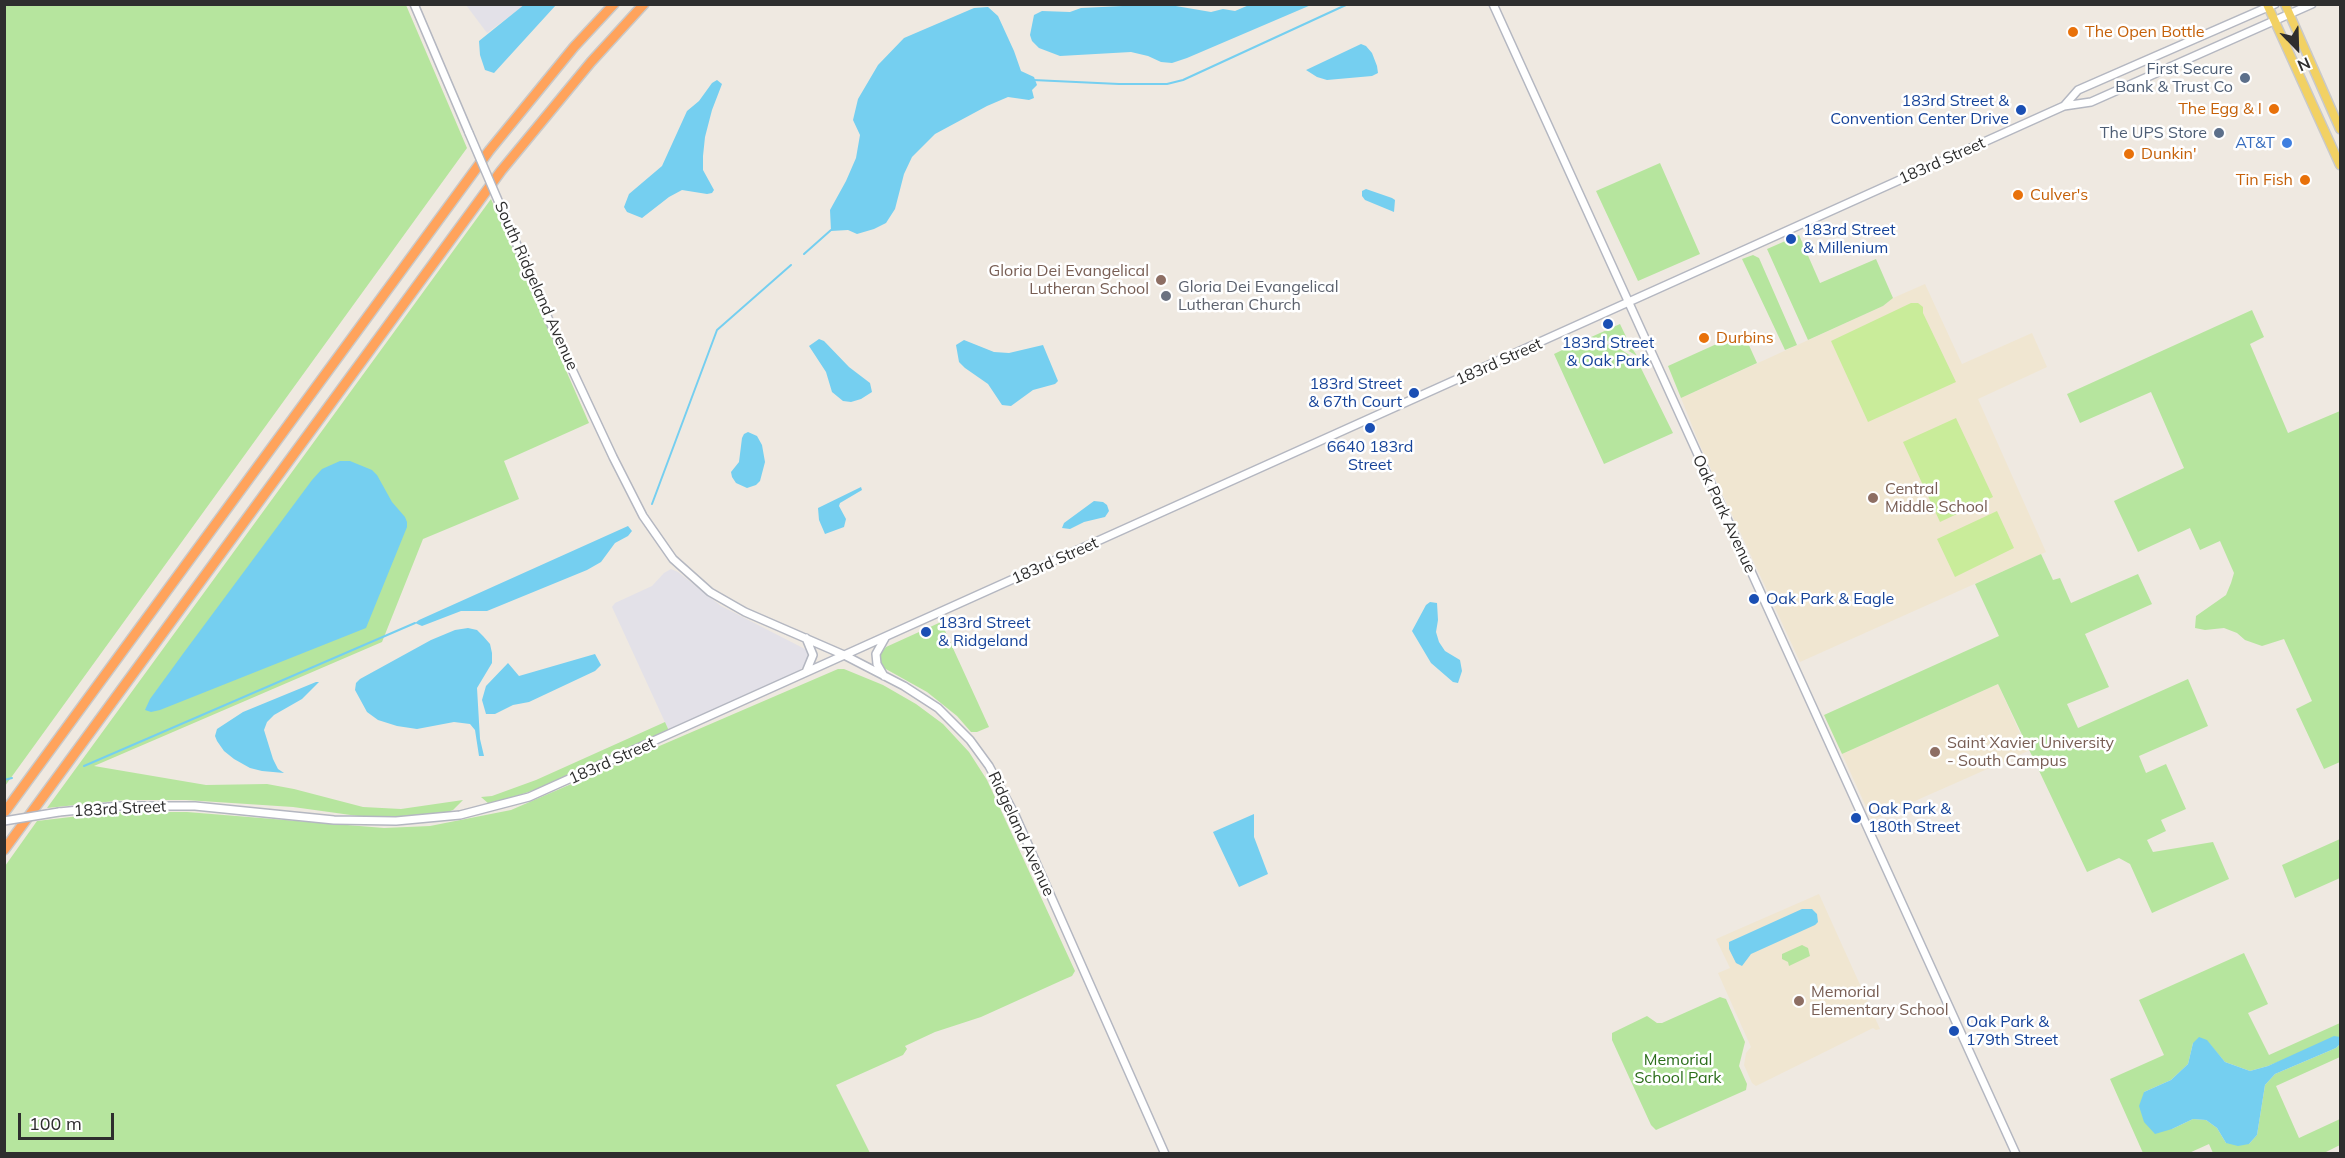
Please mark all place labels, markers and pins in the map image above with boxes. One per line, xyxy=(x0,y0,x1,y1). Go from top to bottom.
place label: The Open Bottle xyxy=(2085,22,2205,42)
marker: The Open Bottle xyxy=(2066,25,2080,39)
place label: First Secure Bank & Trust Co xyxy=(2115,59,2233,97)
marker: First Secure Bank & Trust Co xyxy=(2238,71,2252,85)
place label: 183rd Street & Convention Center Drive xyxy=(1830,91,2009,129)
place label: The Egg & I xyxy=(2178,99,2262,119)
marker: The Egg & I xyxy=(2267,102,2281,116)
marker: 183rd Street & Convention Center Drive xyxy=(2014,103,2028,117)
place label: The UPS Store xyxy=(2100,123,2207,143)
marker: The UPS Store xyxy=(2212,126,2226,140)
place label: AT&T xyxy=(2235,133,2275,153)
marker: AT&T xyxy=(2280,136,2294,150)
place label: Dunkin' xyxy=(2141,144,2197,164)
marker: Dunkin' xyxy=(2122,147,2136,161)
place label: Tin Fish xyxy=(2236,170,2293,190)
marker: Tin Fish xyxy=(2298,173,2312,187)
place label: Culver's xyxy=(2030,185,2088,205)
marker: Culver's xyxy=(2011,188,2025,202)
place label: 183rd Street & Millenium xyxy=(1803,220,1896,258)
marker: 183rd Street & Millenium xyxy=(1784,232,1798,246)
place label: Gloria Dei Evangelical Lutheran School xyxy=(989,261,1149,299)
marker: Gloria Dei Evangelical Lutheran School xyxy=(1154,273,1168,287)
place label: Gloria Dei Evangelical Lutheran Church xyxy=(1178,277,1338,315)
marker: Gloria Dei Evangelical Lutheran Church xyxy=(1159,289,1173,303)
marker: 183rd Street & Oak Park xyxy=(1601,317,1615,331)
place label: Durbins xyxy=(1716,328,1774,348)
marker: Durbins xyxy=(1697,331,1711,345)
place label: 183rd Street & Oak Park xyxy=(1562,333,1654,371)
place label: 183rd Street & 67th Court xyxy=(1308,374,1402,412)
marker: 183rd Street & 67th Court xyxy=(1407,386,1421,400)
marker: 6640 183rd Street xyxy=(1363,421,1377,435)
place label: 6640 183rd Street xyxy=(1327,437,1413,475)
place label: Central Middle School xyxy=(1885,479,1988,517)
marker: Central Middle School xyxy=(1866,491,1880,505)
place label: Oak Park & Eagle xyxy=(1766,589,1894,609)
marker: Oak Park & Eagle xyxy=(1747,592,1761,606)
place label: 183rd Street & Ridgeland xyxy=(938,613,1031,651)
marker: 183rd Street & Ridgeland xyxy=(919,625,933,639)
place label: Saint Xavier University - South Campus xyxy=(1947,733,2114,771)
marker: Saint Xavier University - South Campus xyxy=(1928,745,1942,759)
place label: Oak Park & 180th Street xyxy=(1868,799,1960,837)
marker: Oak Park & 180th Street xyxy=(1849,811,1863,825)
place label: Memorial Elementary School xyxy=(1811,982,1949,1020)
marker: Memorial Elementary School xyxy=(1792,994,1806,1008)
place label: Oak Park & 179th Street xyxy=(1966,1012,2058,1050)
marker: Oak Park & 179th Street xyxy=(1947,1024,1961,1038)

